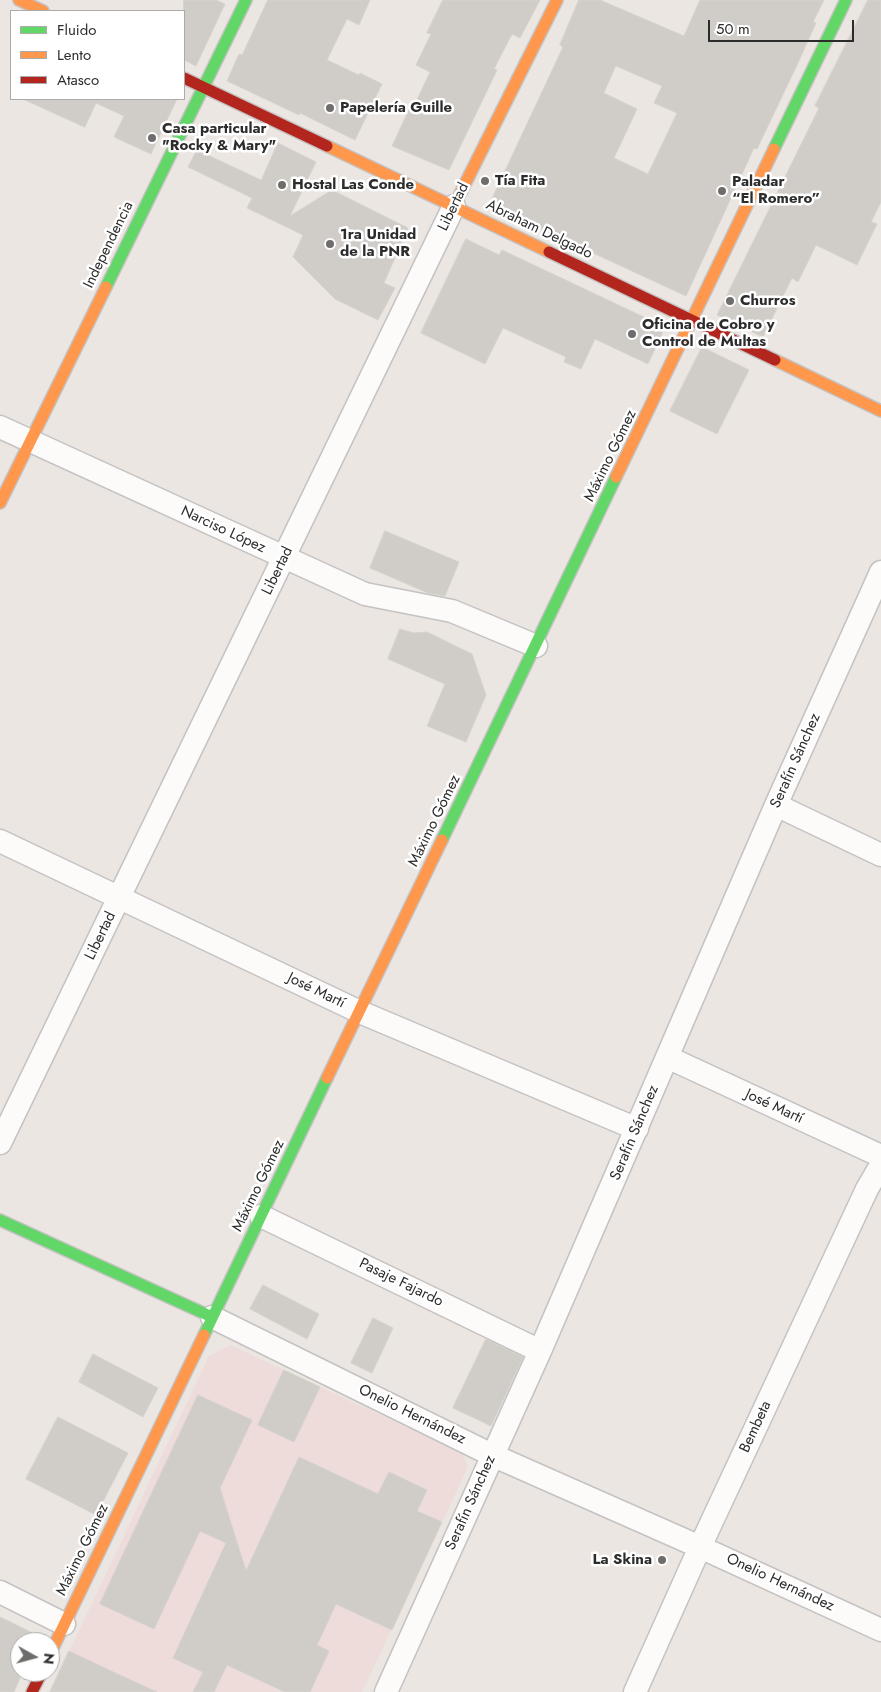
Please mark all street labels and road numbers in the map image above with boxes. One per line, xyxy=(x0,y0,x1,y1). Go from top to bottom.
street label: Libertad xyxy=(435,180,473,234)
street label: Abraham Delgado xyxy=(483,196,595,264)
street label: Independencia xyxy=(80,199,138,291)
street label: Máximo Gómez xyxy=(581,407,641,505)
street label: Narciso López xyxy=(178,503,268,557)
street label: Libertad xyxy=(259,544,297,598)
street label: Serafín Sánchez xyxy=(767,711,825,811)
street label: Máximo Gómez xyxy=(405,772,465,870)
street label: Libertad xyxy=(82,909,120,963)
street label: José Martí xyxy=(284,969,348,1013)
street label: Serafín Sánchez xyxy=(607,1083,663,1183)
street label: José Martí xyxy=(742,1086,806,1128)
street label: Máximo Gómez xyxy=(229,1137,289,1235)
street label: Pasaje Fajardo xyxy=(356,1255,446,1311)
street label: Onelio Hernández xyxy=(355,1381,469,1449)
street label: Bembeta xyxy=(736,1398,776,1456)
street label: Serafín Sánchez xyxy=(442,1453,500,1553)
street label: Máximo Gómez xyxy=(53,1501,113,1599)
street label: Onelio Hernández xyxy=(723,1550,837,1616)

